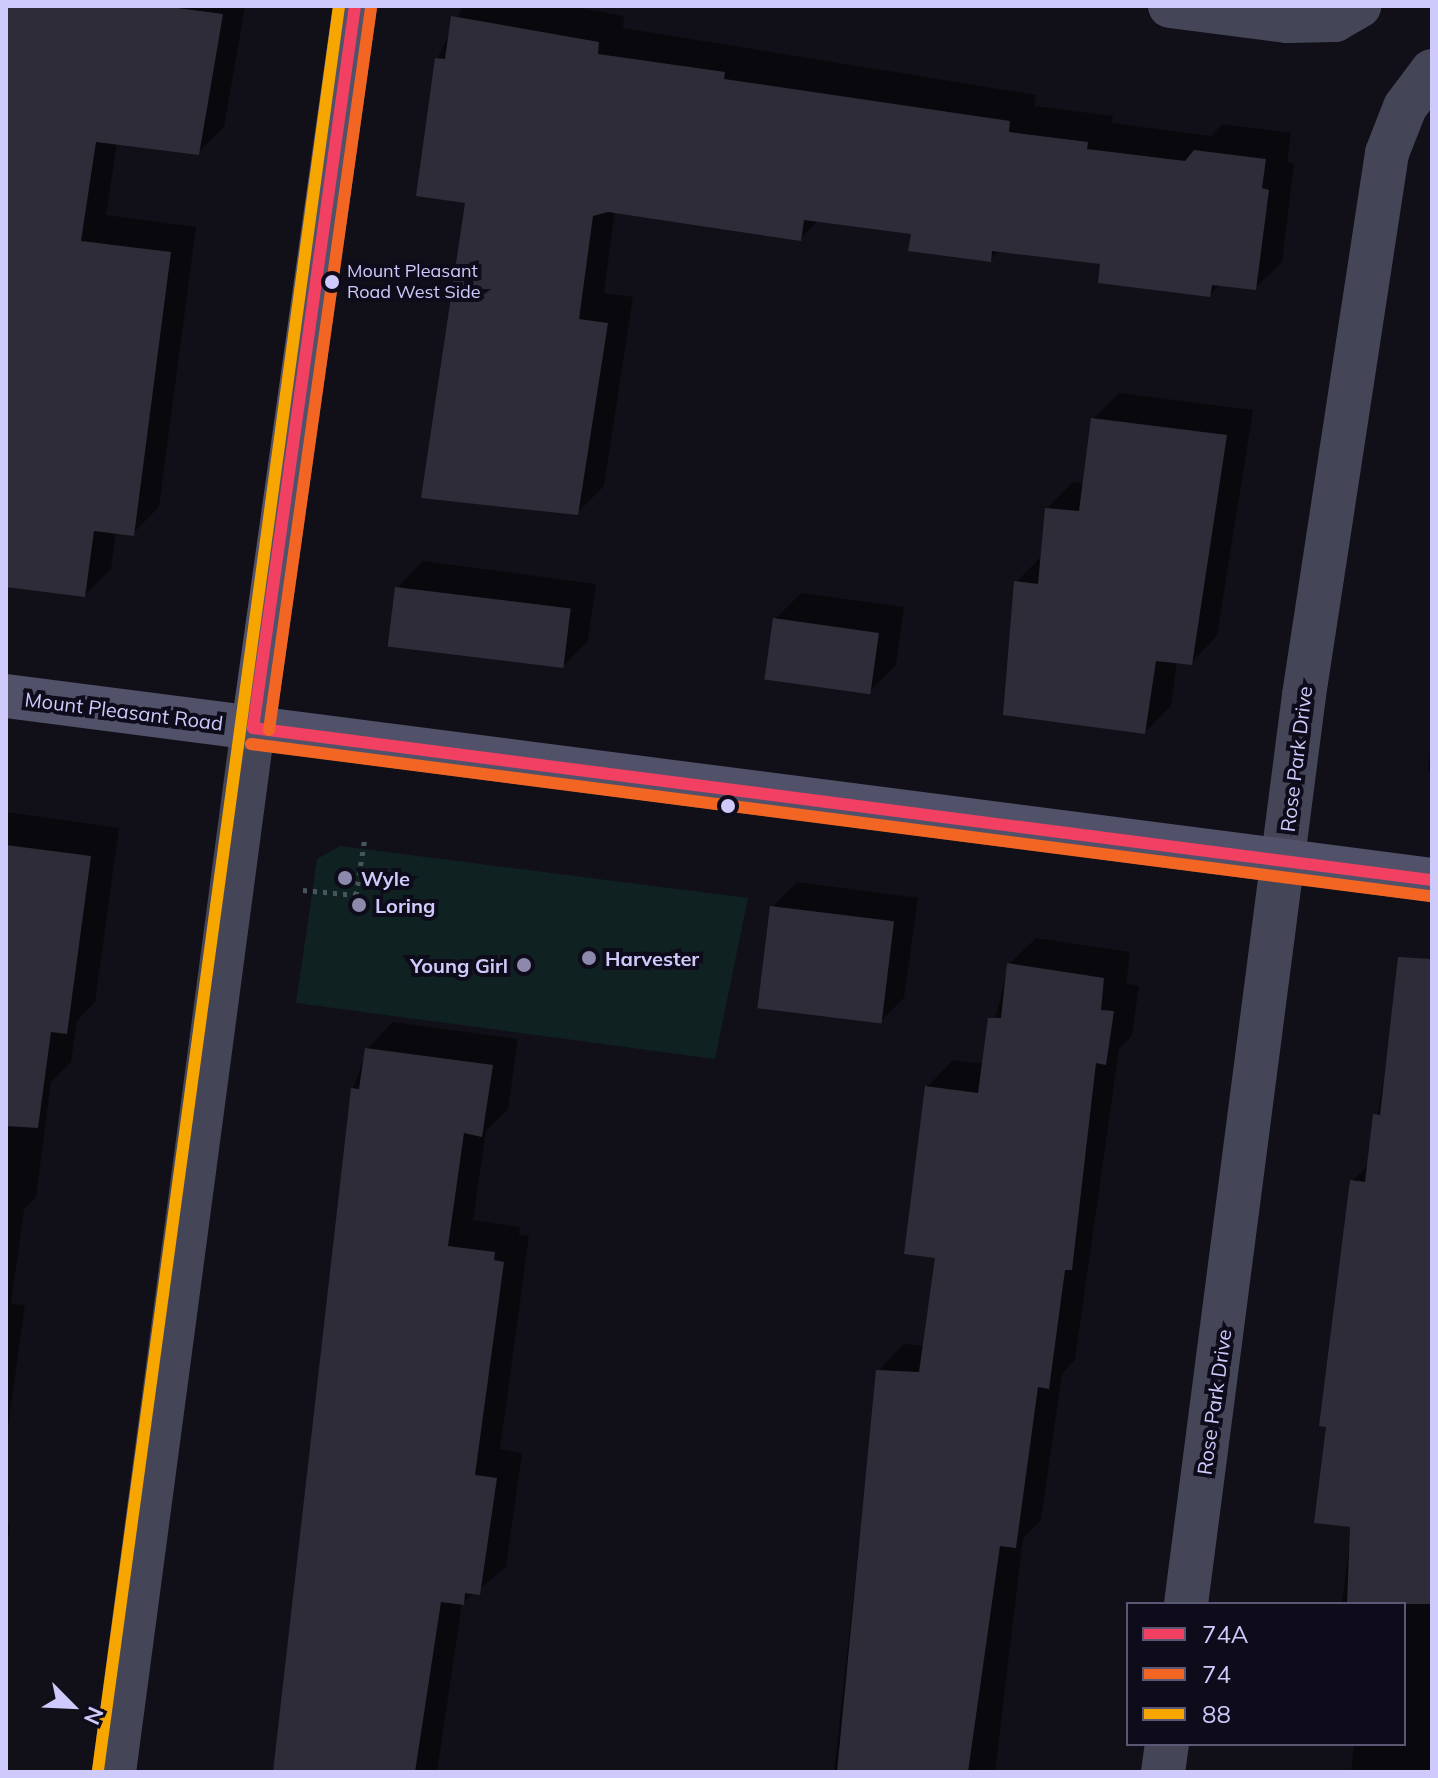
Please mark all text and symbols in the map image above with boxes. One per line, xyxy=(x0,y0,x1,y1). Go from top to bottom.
place label: Mount Pleasant Road West Side xyxy=(347,261,481,304)
marker: Mount Pleasant Road West Side xyxy=(324,274,340,290)
street label: Rose Park Drive xyxy=(1275,685,1317,833)
street label: Mount Pleasant Road xyxy=(23,687,225,735)
unlabelled marker xyxy=(720,798,736,814)
place label: Wyle xyxy=(361,866,410,890)
marker: Wyle xyxy=(336,869,354,887)
place label: Loring xyxy=(375,893,436,917)
marker: Loring xyxy=(350,896,368,914)
place label: Harvester xyxy=(605,946,699,970)
marker: Harvester xyxy=(580,949,598,967)
place label: Young Girl xyxy=(410,953,508,977)
marker: Young Girl xyxy=(515,956,533,974)
street label: Rose Park Drive xyxy=(1192,1328,1236,1476)
legend xyxy=(1126,1602,1406,1746)
text: 74A xyxy=(1202,1619,1248,1649)
text: 74 xyxy=(1202,1659,1231,1689)
north arrow xyxy=(32,1666,112,1746)
text: 88 xyxy=(1202,1699,1231,1729)
text: N xyxy=(78,1702,110,1729)

